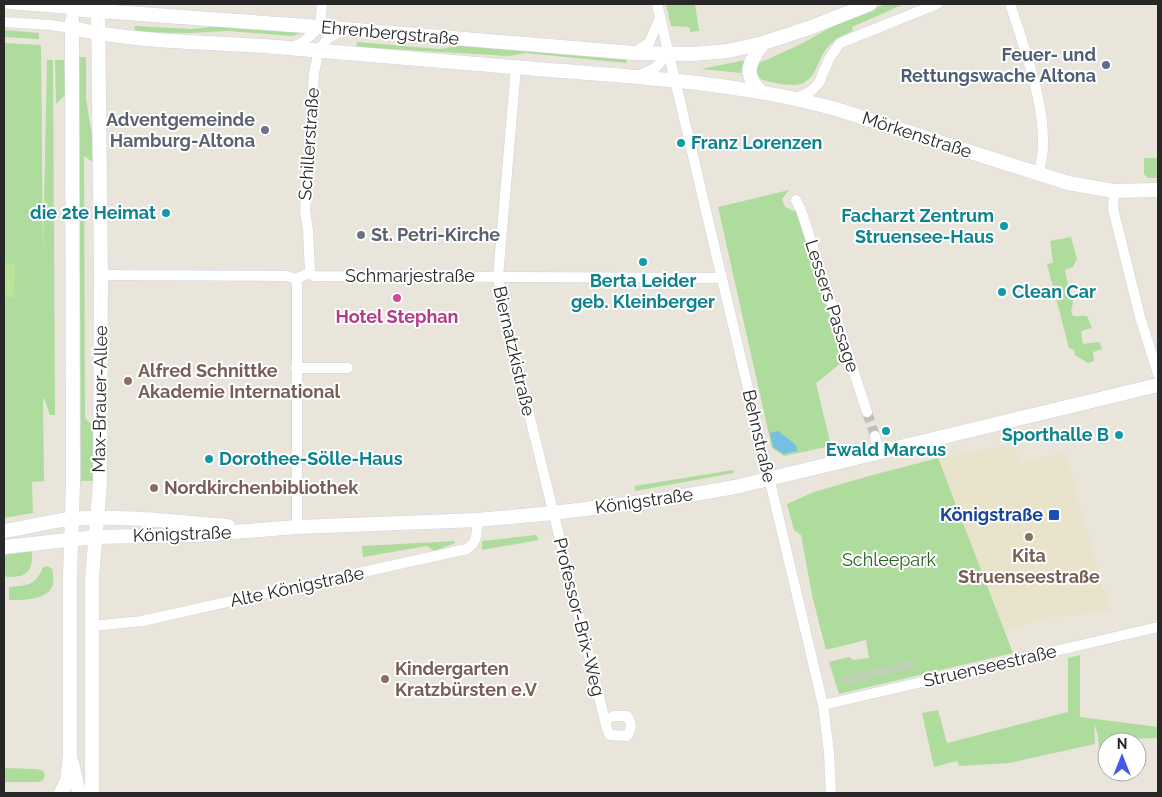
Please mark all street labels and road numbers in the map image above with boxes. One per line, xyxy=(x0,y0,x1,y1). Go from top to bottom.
street label: Ehrenbergstraße xyxy=(320,16,460,49)
street label: Schillerstraße xyxy=(294,86,323,201)
street label: Mörkenstraße xyxy=(860,107,975,162)
street label: Lessers Passage xyxy=(801,237,864,375)
street label: Schmarjestraße xyxy=(345,265,475,286)
street label: Biernatzkistraße xyxy=(489,284,540,418)
street label: Max-Brauer-Allee xyxy=(88,325,111,473)
street label: Behnstraße xyxy=(739,387,780,485)
street label: Königstraße xyxy=(594,483,695,518)
street label: Königstraße xyxy=(132,521,232,546)
street label: Professor-Brix-Weg xyxy=(550,535,609,698)
street label: Alte Königstraße xyxy=(228,562,366,611)
street label: Struenseestraße xyxy=(921,640,1059,691)

